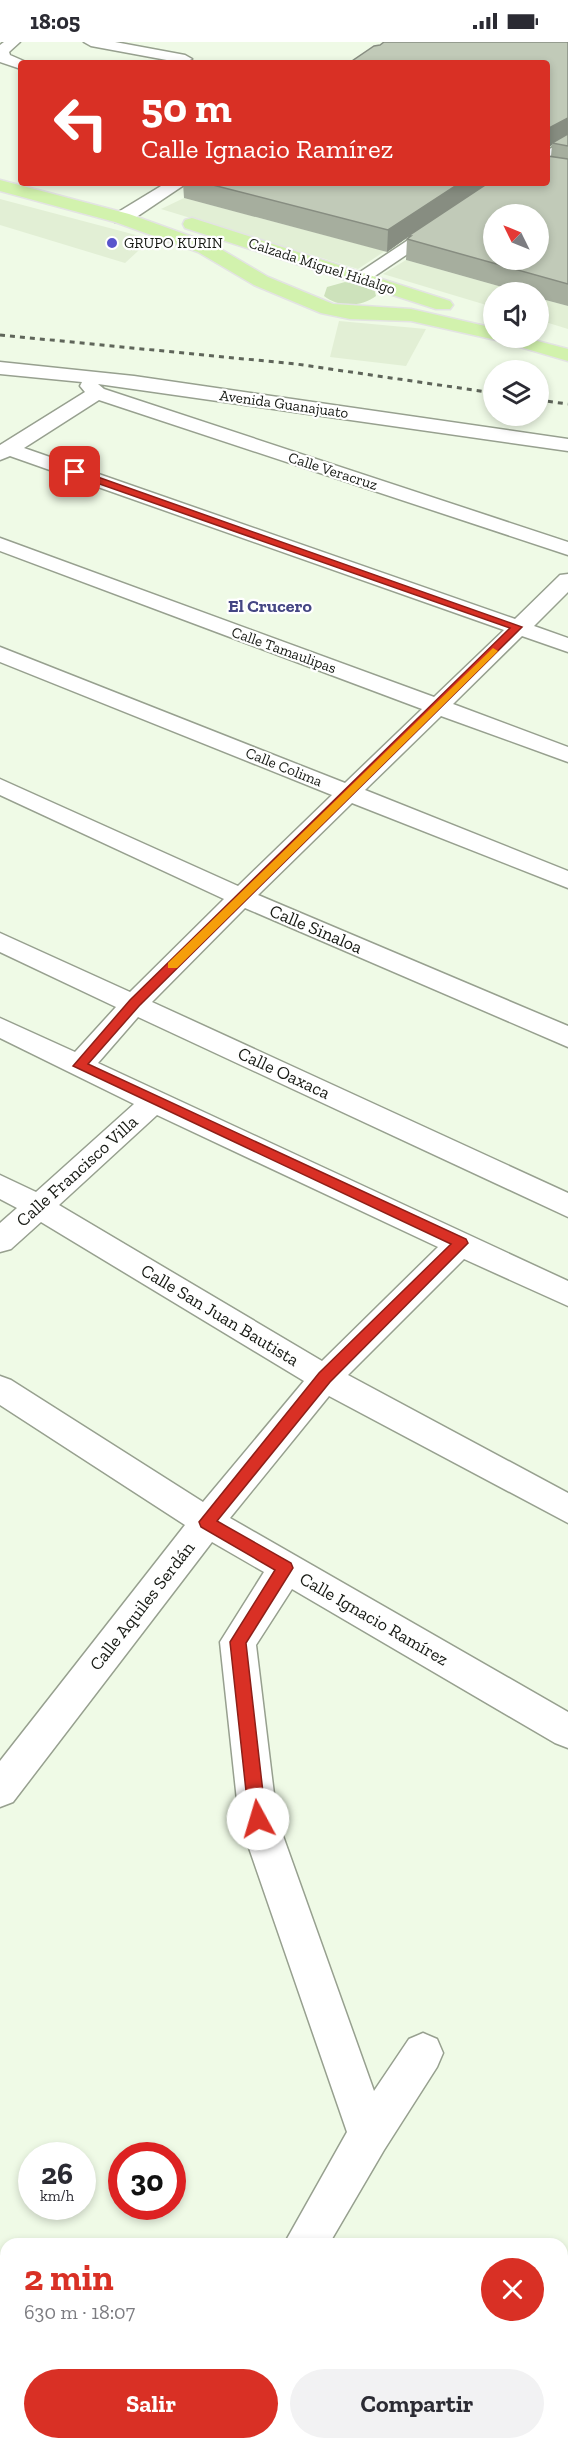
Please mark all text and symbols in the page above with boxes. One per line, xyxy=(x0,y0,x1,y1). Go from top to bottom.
text: 18:05 xyxy=(30,8,80,35)
text: 50 m xyxy=(141,82,232,133)
icon: left xyxy=(42,84,120,162)
text: Calle Ignacio Ramírez xyxy=(141,133,393,165)
north arrow xyxy=(483,204,549,270)
map controls xyxy=(483,204,549,426)
place label: GRUPO KURIN xyxy=(124,234,223,252)
street label: Calzada Miguel Hidalgo xyxy=(246,234,398,298)
marker: GRUPO KURIN xyxy=(105,236,119,250)
button: sound xyxy=(483,282,549,348)
button: layers xyxy=(483,360,549,426)
street label: Avenida Guanajuato xyxy=(219,386,350,422)
pin xyxy=(49,446,100,497)
street label: Calle Veracruz xyxy=(286,448,380,494)
icon: arrive xyxy=(58,455,91,488)
district label: El Crucero xyxy=(228,595,312,617)
street label: Calle Tamaulipas xyxy=(229,623,339,677)
street label: Calle Colima xyxy=(243,743,325,791)
street label: Calle Sinaloa xyxy=(266,900,366,959)
street label: Calle Oaxaca xyxy=(234,1042,334,1104)
street label: Calle Francisco Villa xyxy=(12,1110,143,1231)
street label: Calle San Juan Bautista xyxy=(137,1259,303,1371)
street label: Calle Aquiles Serdán xyxy=(85,1537,200,1675)
street label: Calle Ignacio Ramírez xyxy=(296,1567,452,1671)
position arrow xyxy=(226,1787,290,1851)
speed limit sign: 30 xyxy=(108,2142,186,2220)
text: 26 xyxy=(41,2156,73,2192)
text: km/h xyxy=(40,2187,74,2205)
text: 2 min xyxy=(24,2256,114,2299)
button: close xyxy=(481,2258,544,2321)
text: 630 m · 18:07 xyxy=(24,2300,135,2324)
button: Salir xyxy=(24,2369,278,2438)
button: Compartir xyxy=(290,2369,544,2438)

